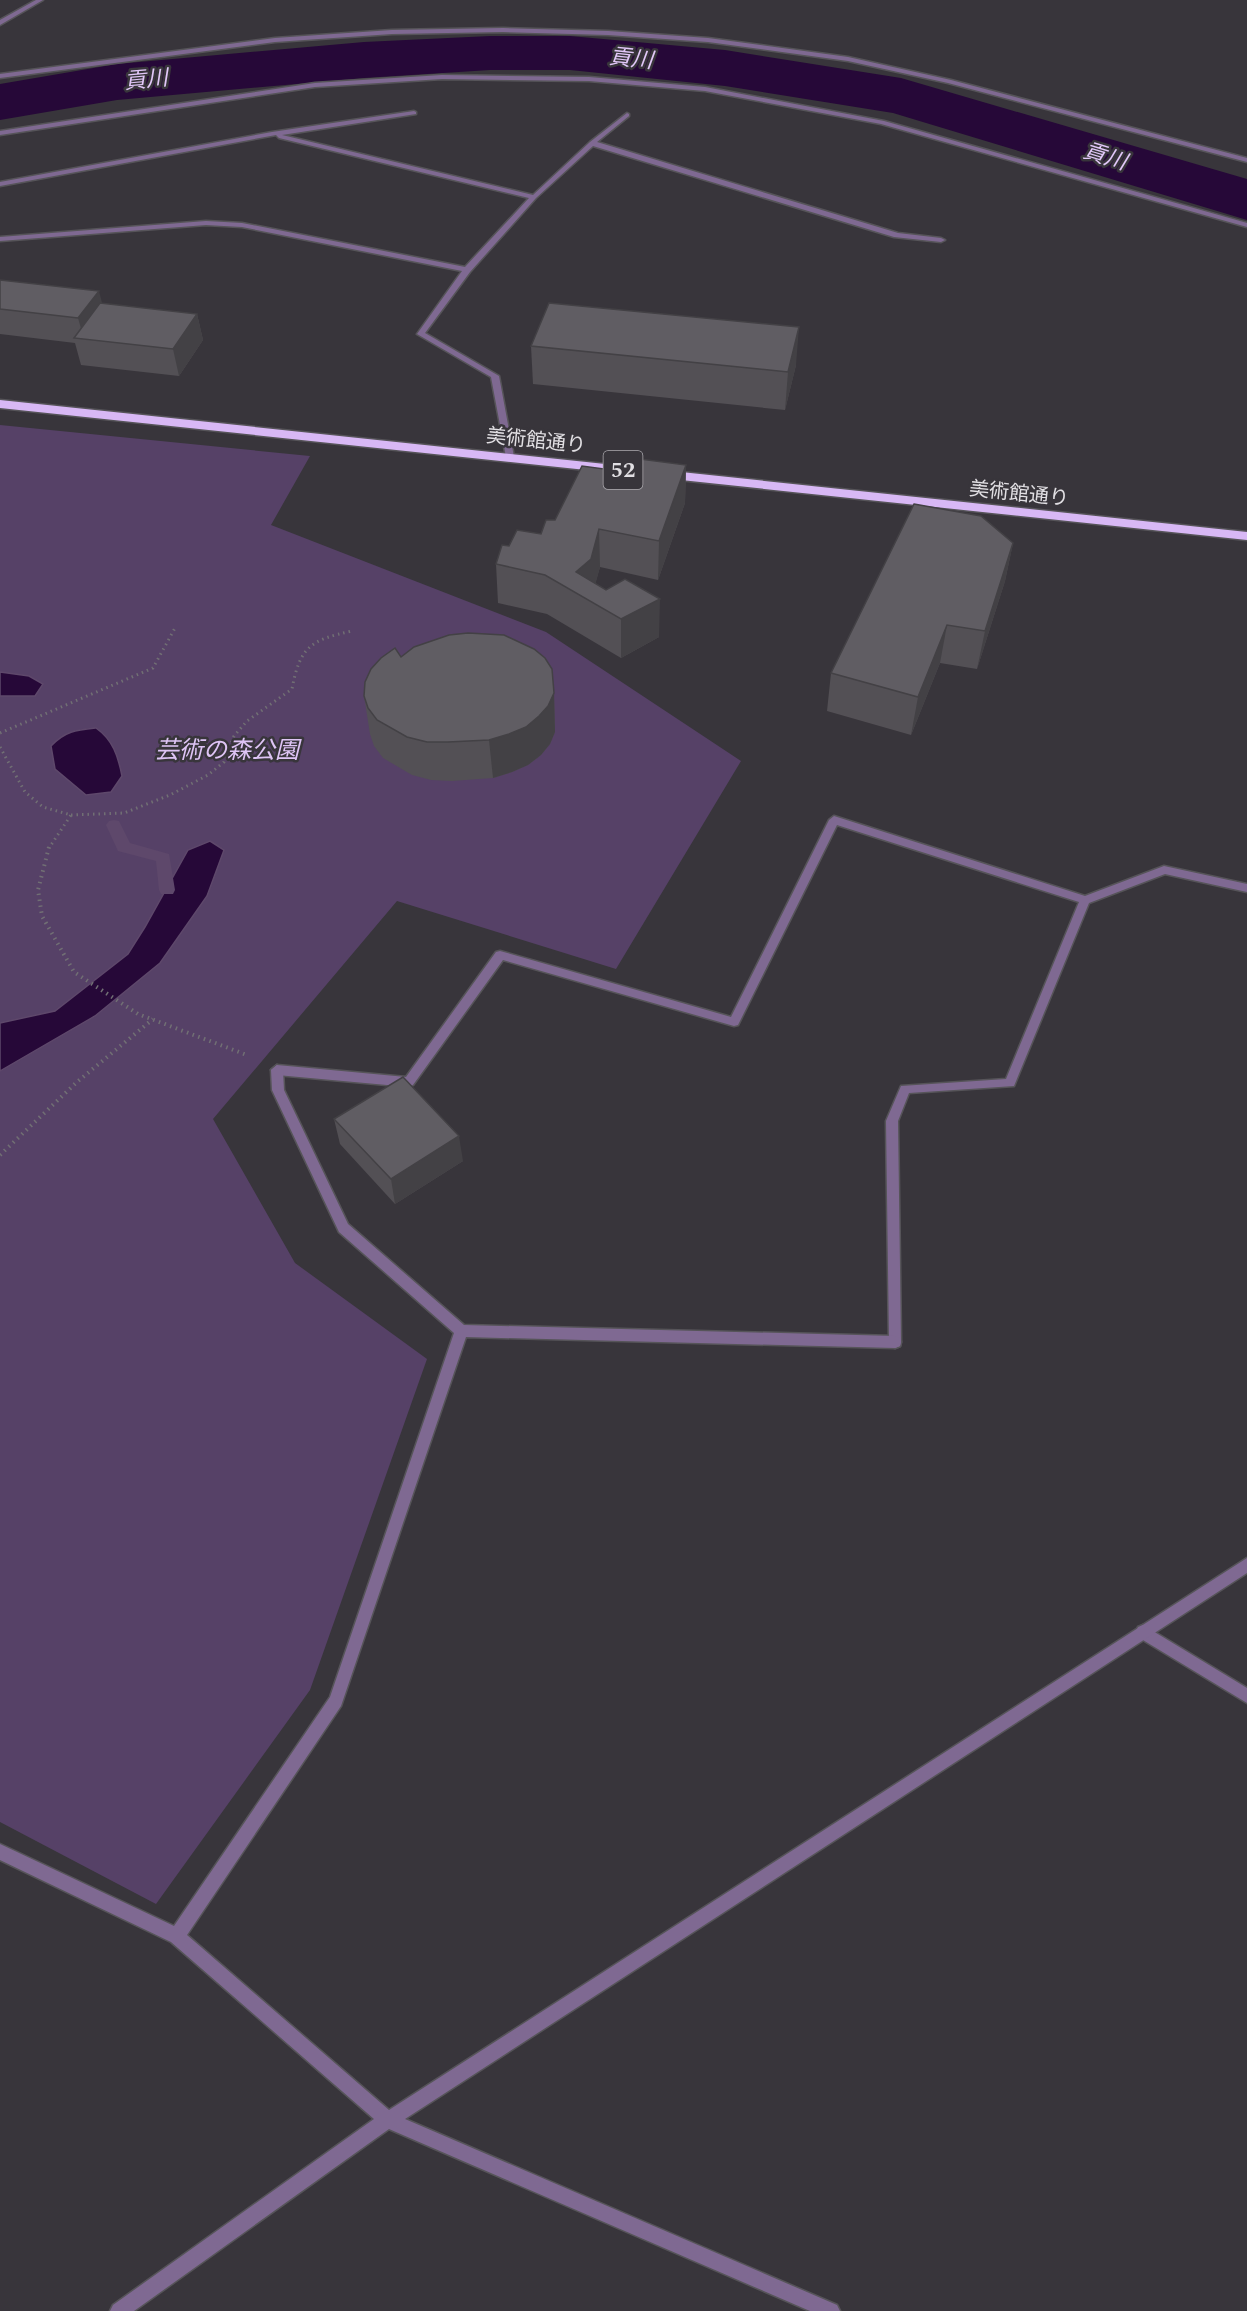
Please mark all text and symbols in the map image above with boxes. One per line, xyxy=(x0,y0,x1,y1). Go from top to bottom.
water label: 貢川 xyxy=(607,40,657,78)
water label: 貢川 xyxy=(123,61,171,98)
water label: 貢川 xyxy=(1079,135,1133,180)
street label: 美術館通り xyxy=(485,421,587,461)
road number: 52 xyxy=(604,451,642,489)
street label: 美術館通り xyxy=(968,474,1070,514)
park label: 芸術の森公園 xyxy=(155,733,302,769)

